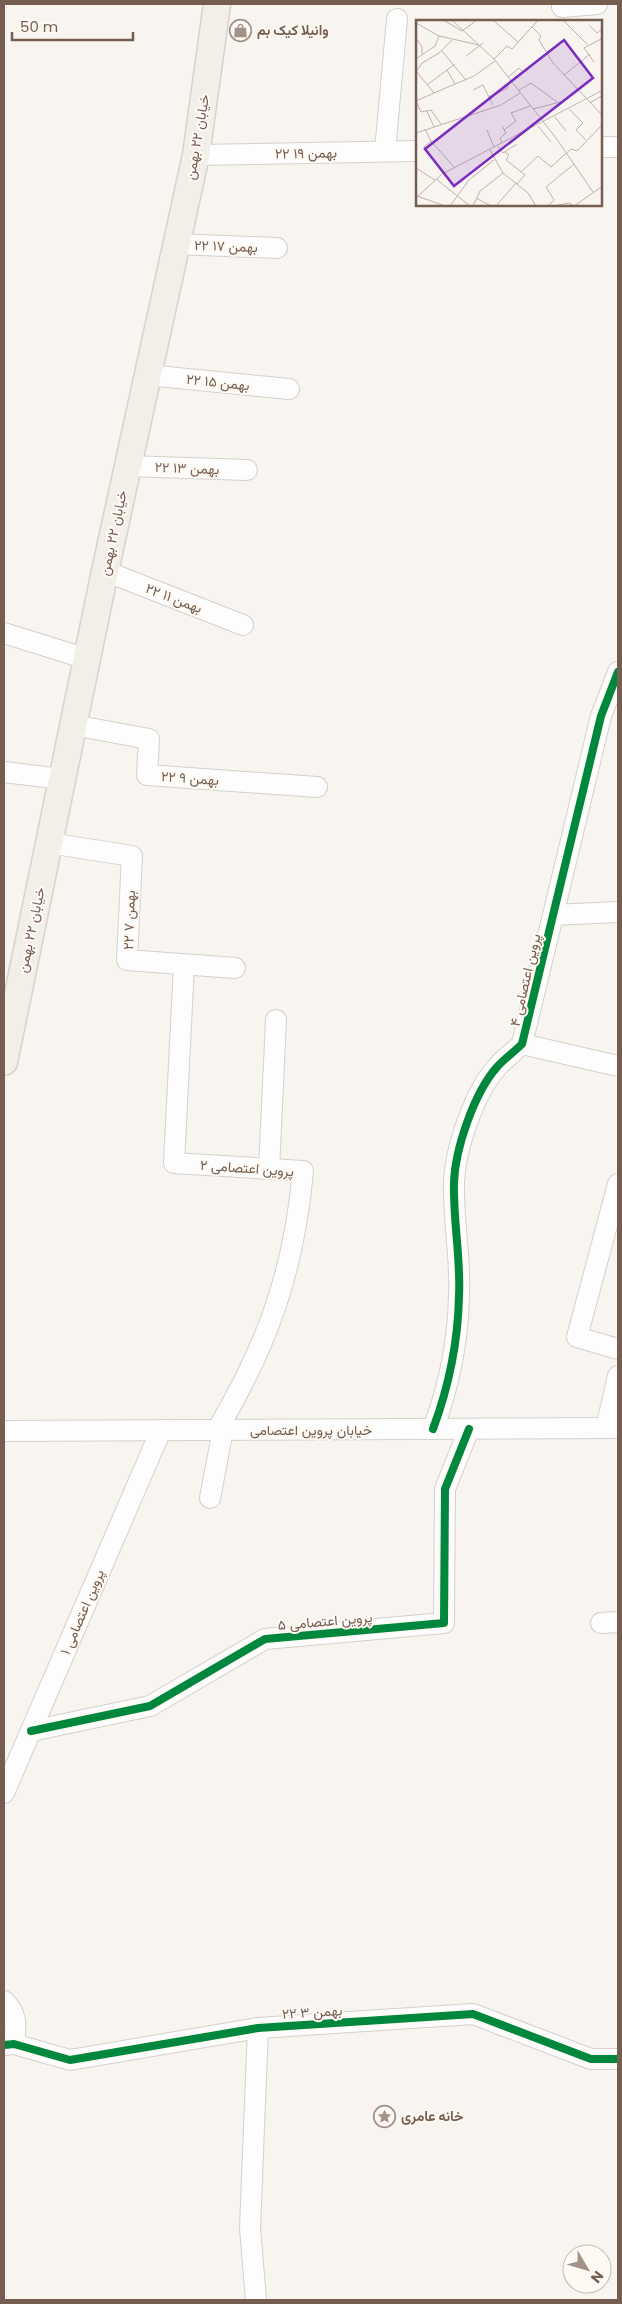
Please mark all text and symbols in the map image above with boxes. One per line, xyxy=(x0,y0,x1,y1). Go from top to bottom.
scale bar xyxy=(12,10,134,42)
text: 50 m xyxy=(20,16,58,37)
shop icon: وانیلا کیک بم xyxy=(229,18,253,42)
place label: وانیلا کیک بم xyxy=(257,20,329,40)
inset map xyxy=(416,20,602,206)
street label: خیابان ۲۲ بهمن xyxy=(180,93,214,181)
street label: ۲۲ بهمن ۱۹ xyxy=(275,142,337,164)
street label: ۲۲ بهمن ۱۷ xyxy=(194,235,258,257)
street label: ۲۲ بهمن ۱۵ xyxy=(185,369,251,395)
street label: ۲۲ بهمن ‍۱۳ xyxy=(154,457,220,479)
street label: خیابان ۲۲ بهمن xyxy=(94,488,132,578)
street label: ۲۲ بهمن ۱۱ xyxy=(143,578,205,618)
street label: ۲۲ بهمن ۹ xyxy=(160,766,220,790)
street label: خیابان ۲۲ بهمن xyxy=(12,885,50,975)
street label: ۲۲ بهمن ۷ xyxy=(118,890,140,950)
street label: پروین اعتصامی ۴ xyxy=(505,931,545,1028)
street label: پروین اعتصامی ۲ xyxy=(199,1155,295,1181)
street label: خیابان پروین اعتصامی xyxy=(250,1420,372,1440)
street label: پروین اعتصامی ۱ xyxy=(55,1566,109,1658)
street label: پروین اعتصامی ۵ xyxy=(277,1607,373,1635)
street label: ۲۲ بهمن ۳ xyxy=(281,2000,343,2024)
place icon: خانه عامری xyxy=(373,2104,397,2128)
place label: خانه عامری xyxy=(401,2106,464,2126)
north arrow xyxy=(562,2244,612,2294)
text: N xyxy=(586,2267,608,2287)

